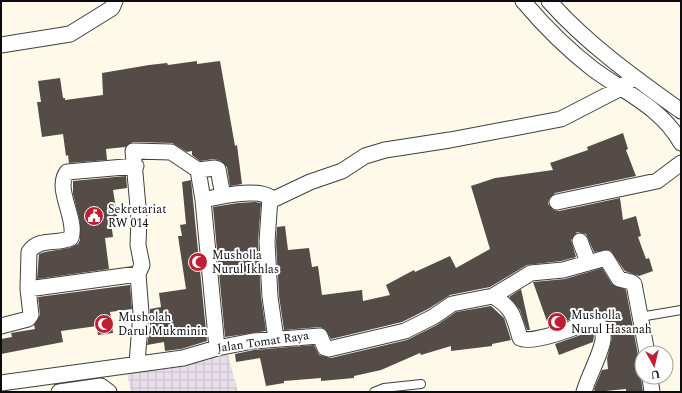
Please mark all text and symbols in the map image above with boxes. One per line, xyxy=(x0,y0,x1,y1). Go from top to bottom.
place label: Sekretariat RW 014 xyxy=(108,200,166,233)
public building icon: Sekretariat RW 014 xyxy=(83,205,105,227)
place label: Musholla Nurul Ikhlas xyxy=(212,246,279,279)
mosque icon: Musholla Nurul Ikhlas xyxy=(187,251,209,273)
place label: Musholla Nurul Hasanah xyxy=(571,306,652,339)
place label: Musholah Darul Mukminin xyxy=(118,308,208,341)
mosque icon: Musholla Nurul Hasanah xyxy=(546,311,568,333)
mosque icon: Musholah Darul Mukminin xyxy=(93,313,115,335)
street label: Jalan Tomat Raya xyxy=(216,326,310,358)
north arrow xyxy=(634,345,674,385)
text: U xyxy=(650,365,661,383)

